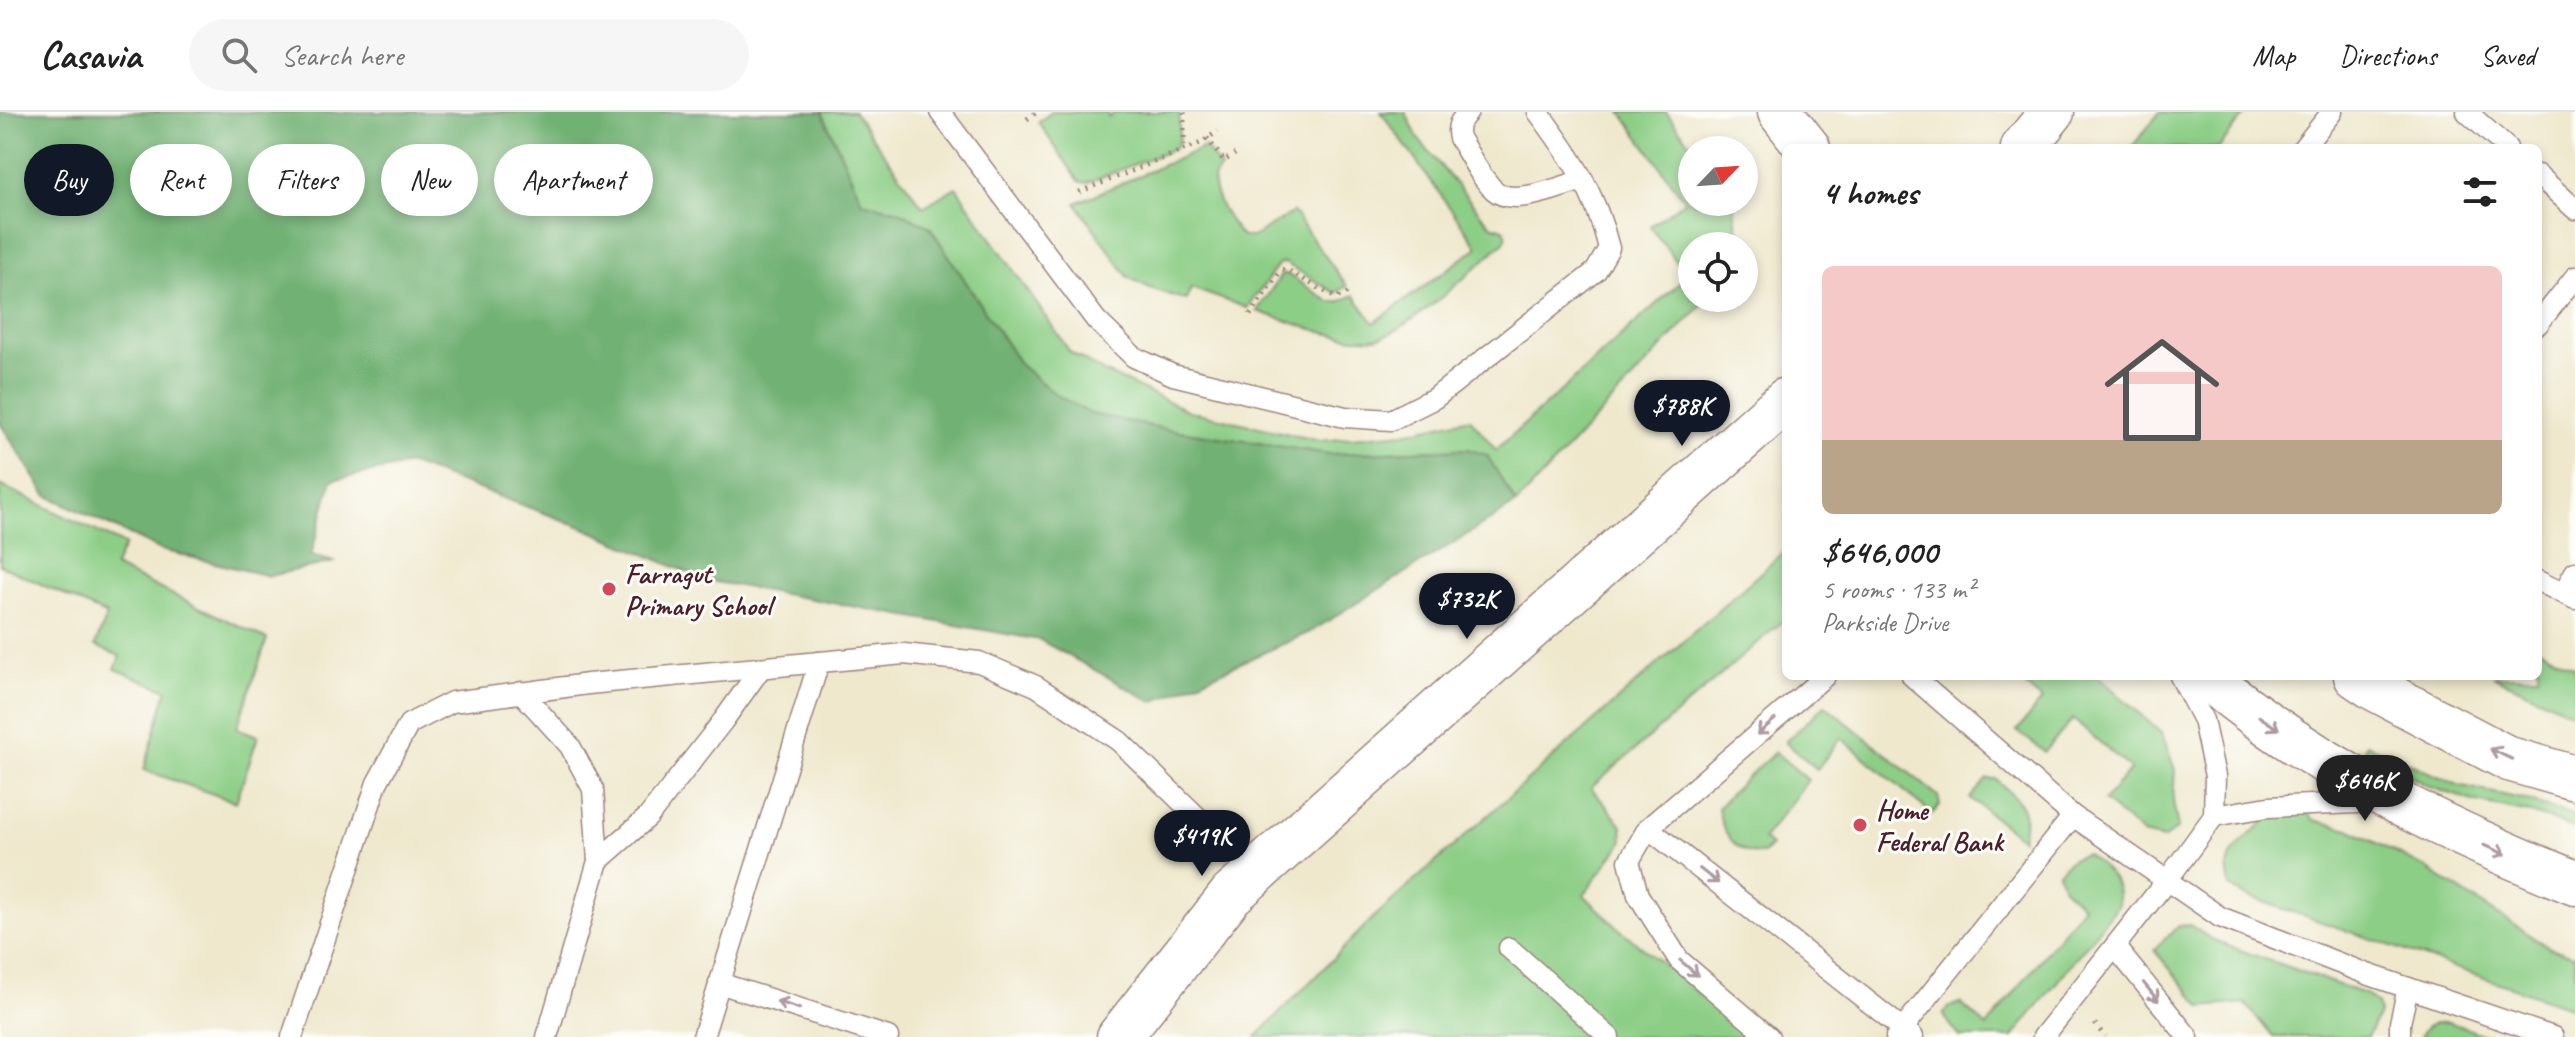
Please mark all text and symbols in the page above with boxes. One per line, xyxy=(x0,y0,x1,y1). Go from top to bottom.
search box xyxy=(189,19,749,91)
text: Casavia xyxy=(40,32,141,79)
icon: search xyxy=(217,33,261,77)
text: Search here xyxy=(281,36,403,74)
text: Map xyxy=(2252,38,2295,73)
text: Directions xyxy=(2339,38,2437,73)
text: Saved xyxy=(2481,38,2535,73)
north arrow xyxy=(1678,136,1758,216)
map controls xyxy=(1678,136,1758,312)
chip: Buy xyxy=(24,144,114,216)
chip: Rent xyxy=(130,144,232,216)
chip: Filters xyxy=(248,144,365,216)
chip: New xyxy=(381,144,478,216)
chip: Apartment xyxy=(494,144,653,216)
icon: filters xyxy=(2458,170,2502,214)
text: 4 homes xyxy=(1822,171,1918,214)
button: locate xyxy=(1678,232,1758,312)
icon: home xyxy=(2090,318,2234,462)
pin: $788K xyxy=(1626,380,1738,448)
text: $788K xyxy=(1652,389,1712,422)
text: $646,000 xyxy=(1822,530,1937,573)
place label: Farragut Primary School xyxy=(625,556,777,623)
pin: $732K xyxy=(1411,573,1523,641)
text: 5 rooms · 133 m² xyxy=(1822,573,1974,606)
marker: Farragut Primary School xyxy=(600,580,618,598)
text: $732K xyxy=(1437,582,1497,615)
text: Parkside Drive xyxy=(1822,606,1948,639)
one-way arrow xyxy=(2257,715,2279,731)
one-way arrow xyxy=(1756,718,1776,736)
one-way arrow xyxy=(2489,746,2513,761)
pin: $646K xyxy=(2309,755,2421,823)
text: $646K xyxy=(2334,764,2396,797)
place label: Home Federal Bank xyxy=(1876,792,2005,859)
pin: $419K xyxy=(1146,810,1258,878)
marker: Home Federal Bank xyxy=(1851,816,1869,834)
text: $419K xyxy=(1172,819,1232,852)
one-way arrow xyxy=(2482,844,2507,859)
one-way arrow xyxy=(1698,868,1719,885)
one-way arrow xyxy=(1678,959,1698,977)
one-way arrow xyxy=(2142,981,2160,1002)
one-way arrow xyxy=(775,996,800,1011)

